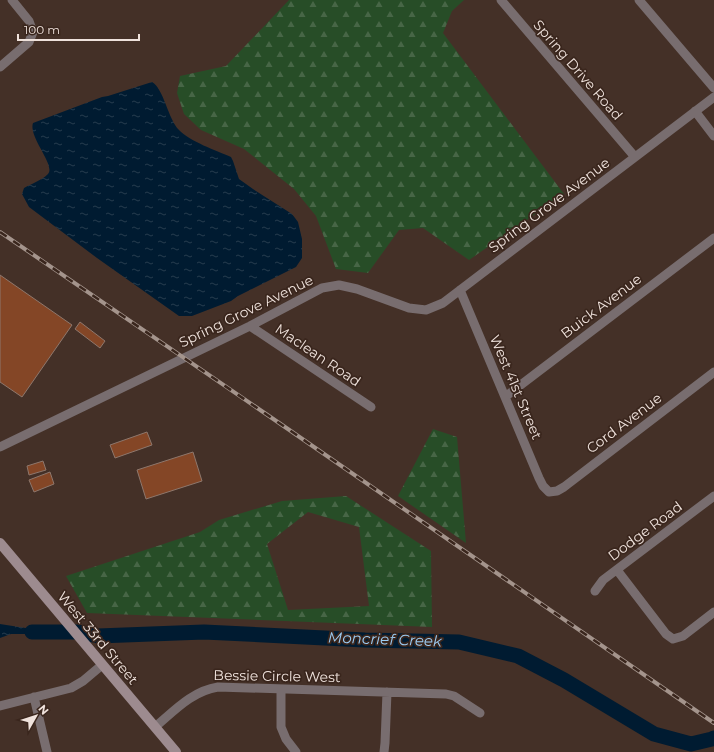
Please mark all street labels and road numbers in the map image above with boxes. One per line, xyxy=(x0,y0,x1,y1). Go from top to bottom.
street label: Spring Drive Road xyxy=(530,16,626,124)
street label: Spring Grove Avenue xyxy=(485,153,613,257)
street label: Buick Avenue xyxy=(557,270,645,342)
street label: Spring Grove Avenue xyxy=(176,271,316,351)
street label: Maclean Road xyxy=(272,320,364,390)
street label: West 41st Street xyxy=(486,332,546,442)
street label: Cord Avenue xyxy=(583,389,665,457)
street label: Dodge Road xyxy=(604,497,686,565)
street label: West 33rd Street xyxy=(54,588,142,688)
street label: Bessie Circle West xyxy=(213,666,341,686)

